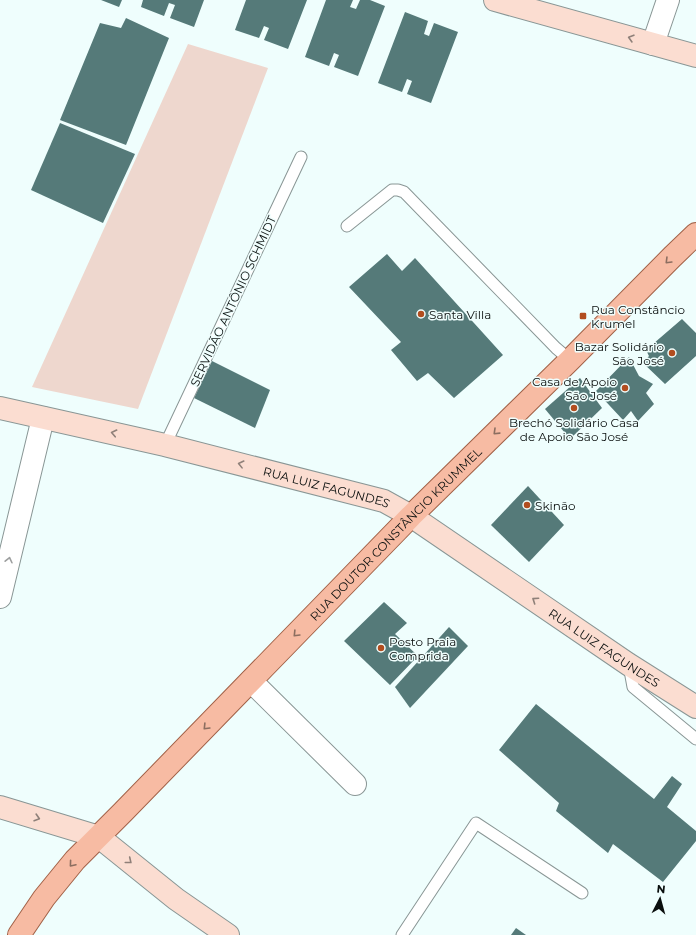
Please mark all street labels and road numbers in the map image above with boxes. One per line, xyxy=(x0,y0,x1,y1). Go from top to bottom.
street label: SERVIDÃO ANTÔNIO SCHMIDT xyxy=(187,213,279,389)
street label: RUA DOUTOR CONSTÂNCIO KRUMMEL xyxy=(306,444,484,623)
street label: RUA LUIZ FAGUNDES xyxy=(262,463,393,511)
street label: RUA LUIZ FAGUNDES xyxy=(546,605,663,690)

